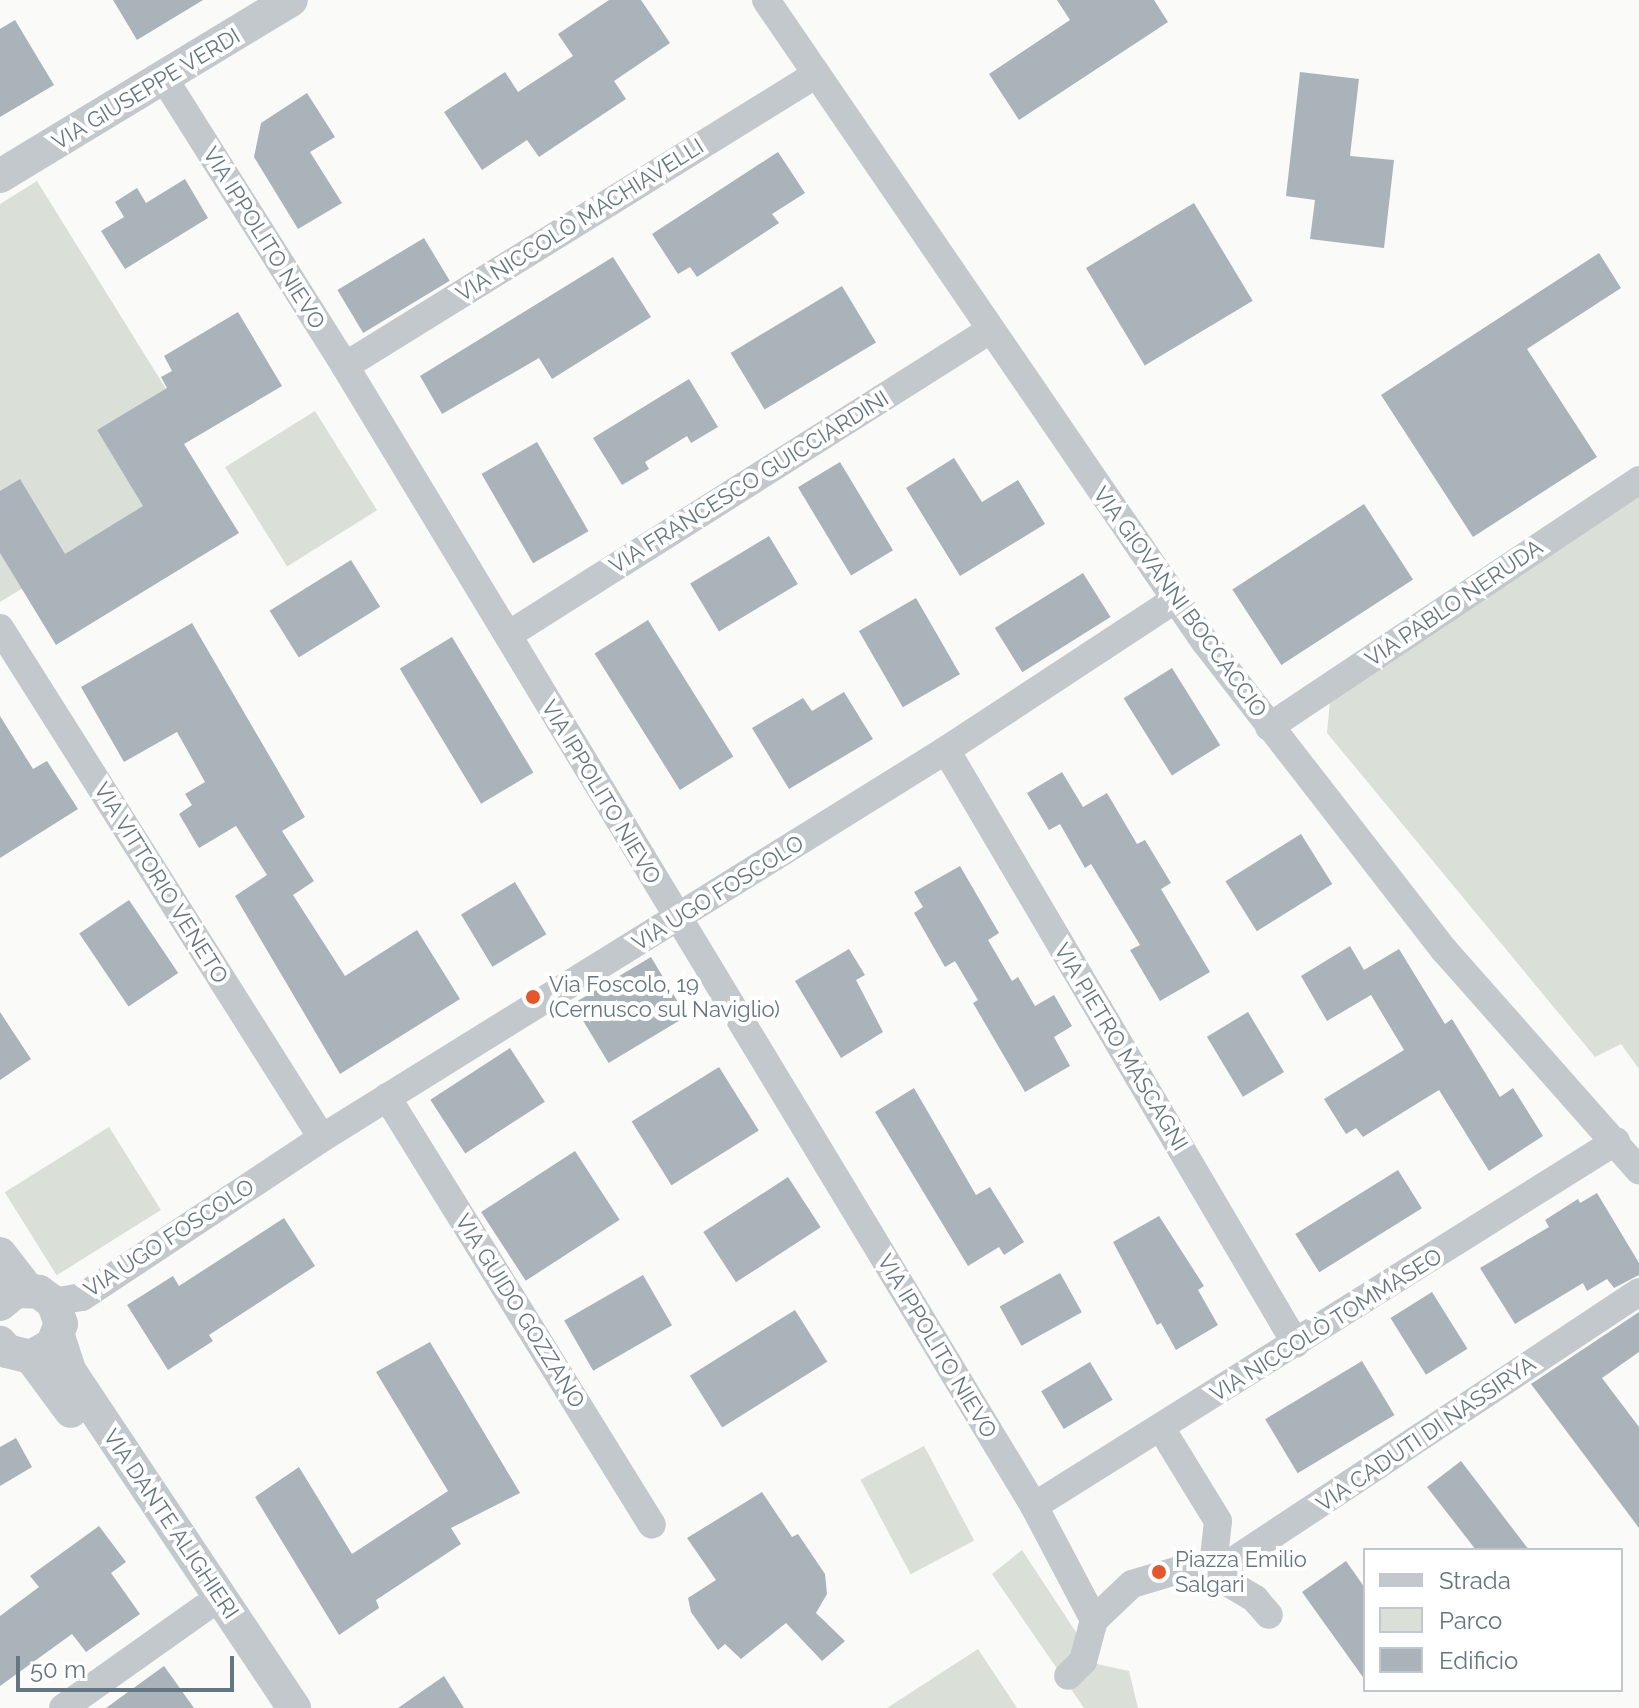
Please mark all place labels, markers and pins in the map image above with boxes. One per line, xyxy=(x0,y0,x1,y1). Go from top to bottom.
place label: Via Foscolo, 19 (Cernusco sul Naviglio) xyxy=(549,971,781,1022)
marker: Via Foscolo, 19 (Cernusco sul Naviglio) xyxy=(524,988,542,1006)
place label: Piazza Emilio Salgari xyxy=(1175,1546,1307,1598)
marker: Piazza Emilio Salgari xyxy=(1150,1563,1168,1581)

